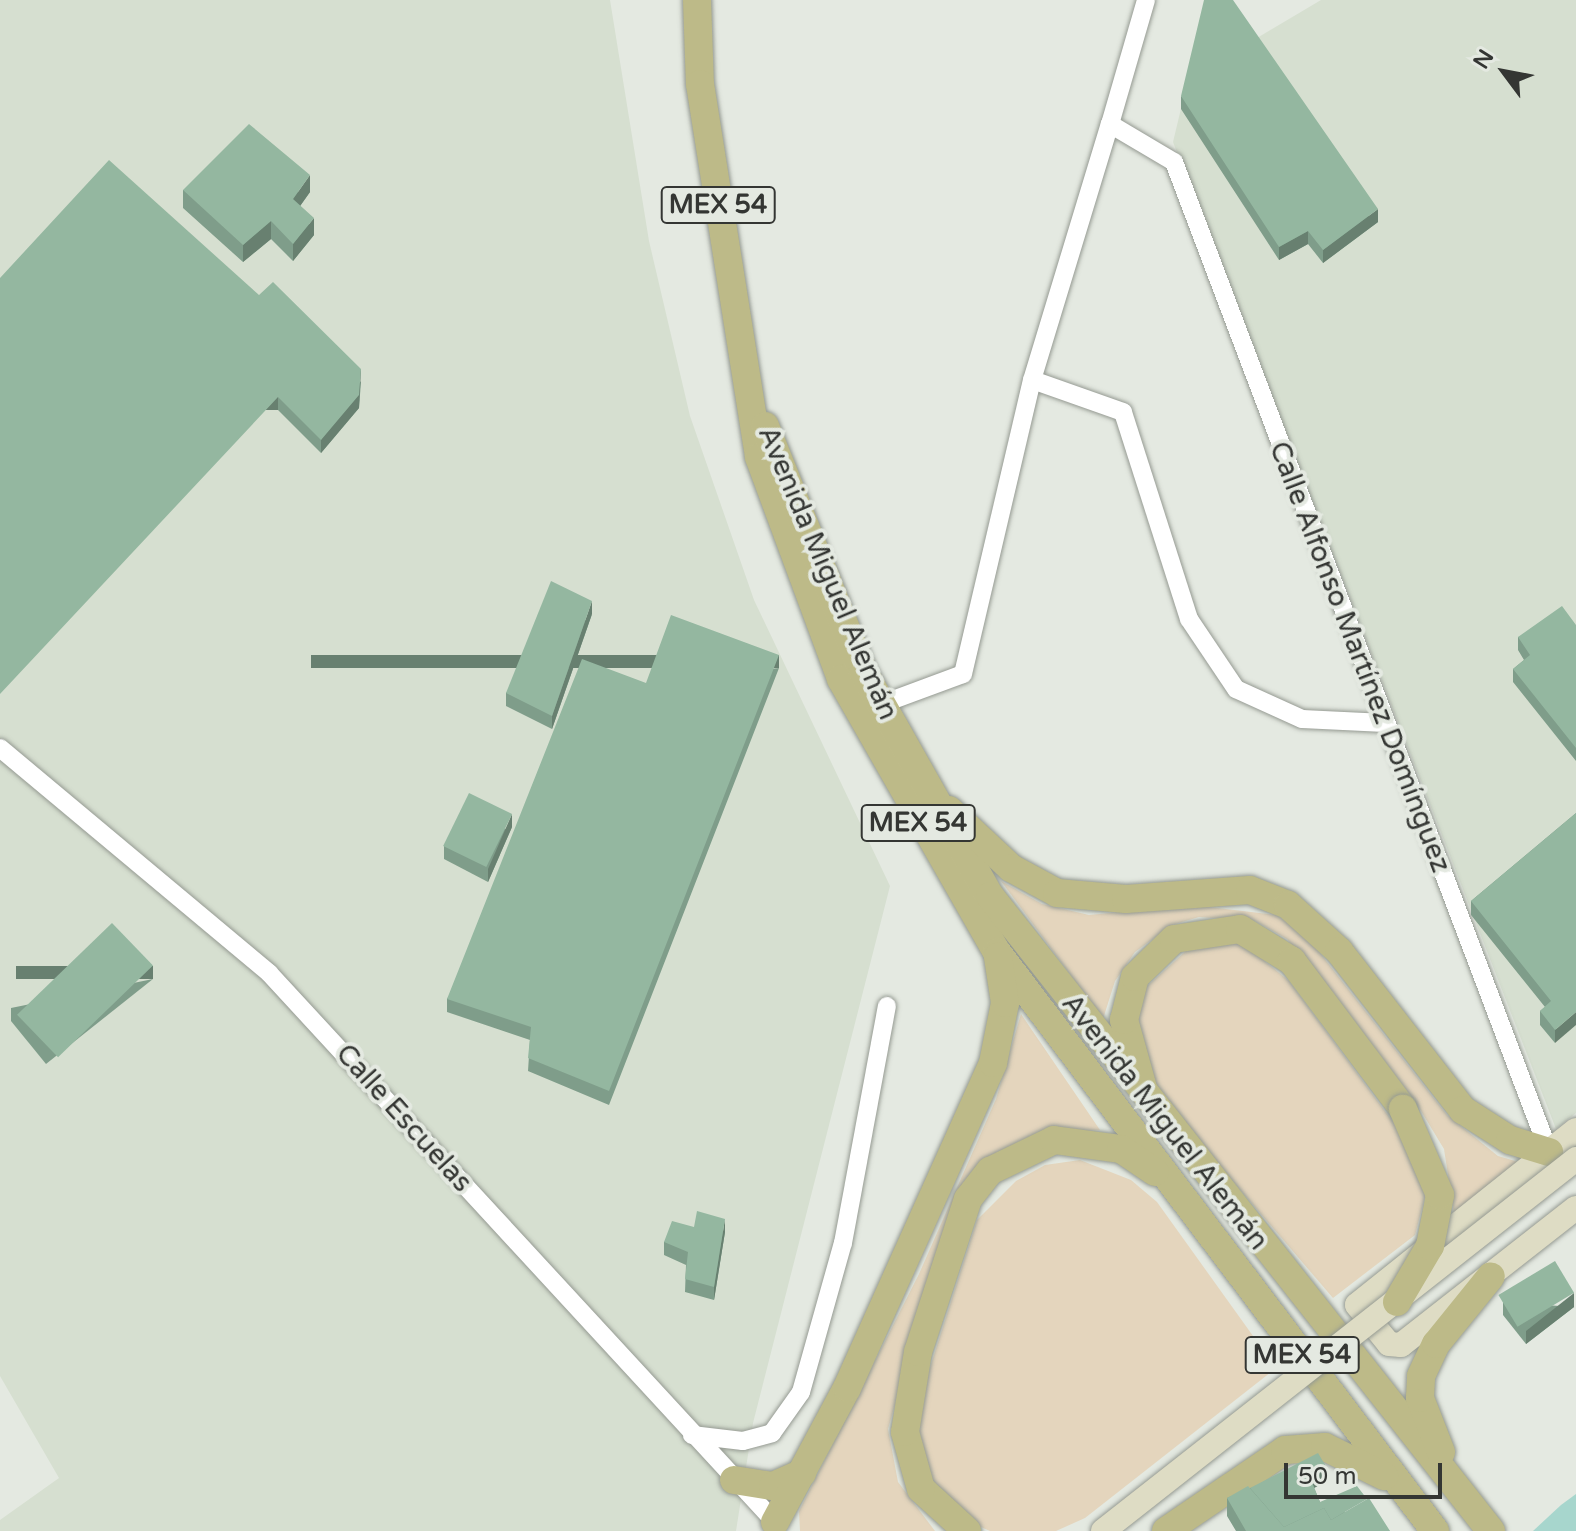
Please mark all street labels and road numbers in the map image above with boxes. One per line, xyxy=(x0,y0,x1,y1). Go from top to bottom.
road number: MEX 54 xyxy=(660,183,776,227)
street label: Avenida Miguel Alemán xyxy=(751,421,905,725)
street label: Calle Alfonso Martínez Domínguez xyxy=(1262,437,1458,877)
road number: MEX 54 xyxy=(860,801,976,845)
street label: Avenida Miguel Alemán xyxy=(1055,987,1275,1257)
street label: Calle Escuelas xyxy=(329,1037,479,1199)
road number: MEX 54 xyxy=(1244,1333,1360,1377)

